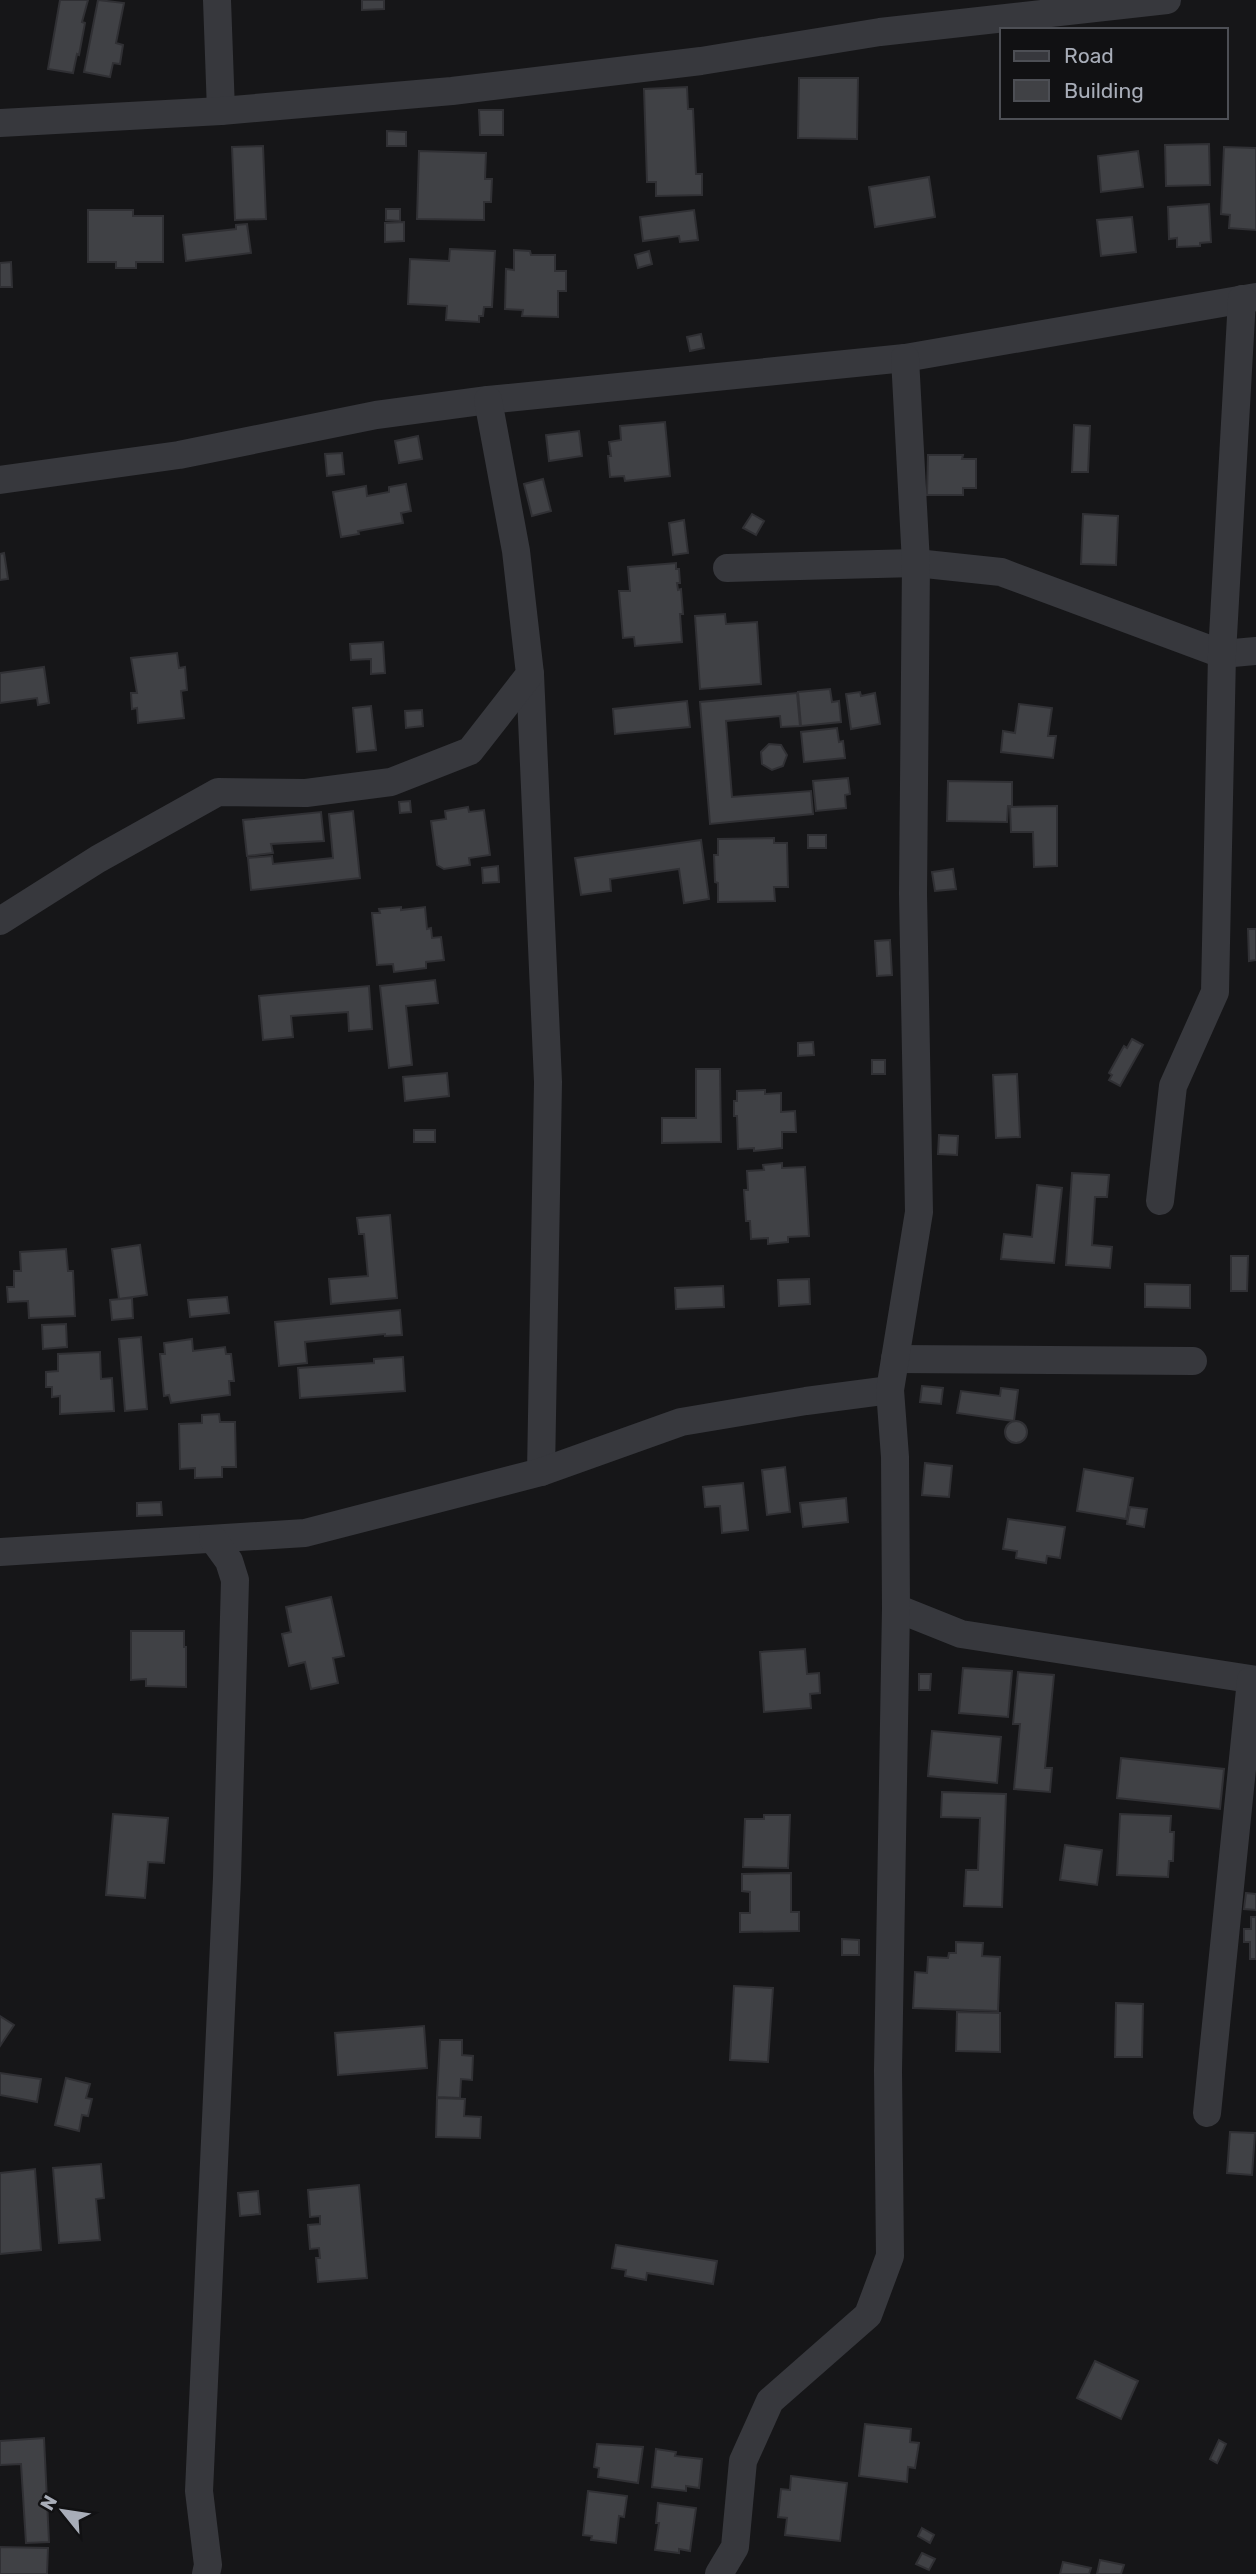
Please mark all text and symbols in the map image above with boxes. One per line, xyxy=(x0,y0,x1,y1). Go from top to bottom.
legend xyxy=(1000,28,1228,119)
text: Road xyxy=(1064,43,1114,68)
text: Building xyxy=(1064,78,1144,103)
north arrow xyxy=(28,2476,98,2546)
text: N xyxy=(35,2491,62,2514)

